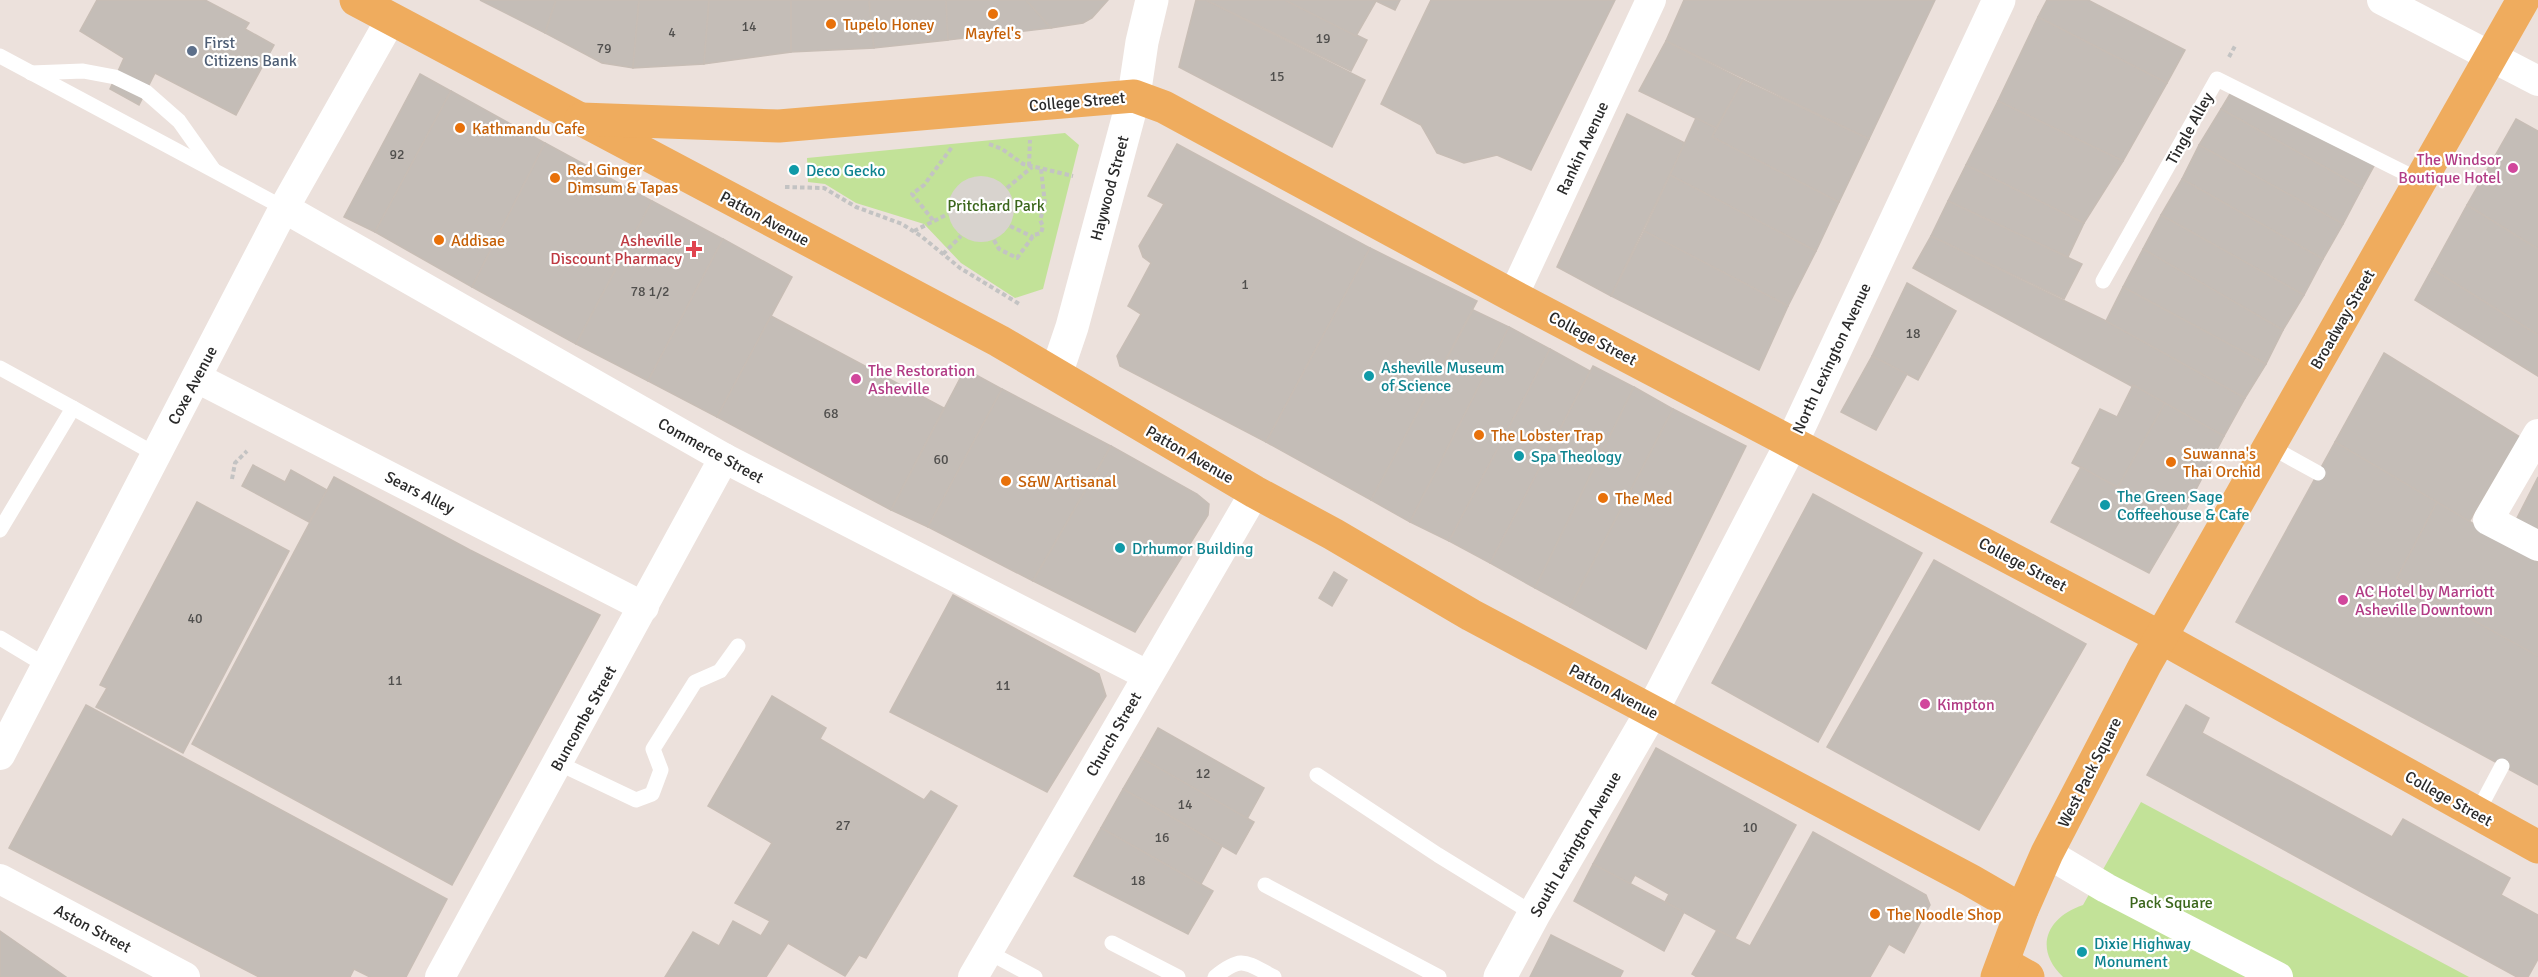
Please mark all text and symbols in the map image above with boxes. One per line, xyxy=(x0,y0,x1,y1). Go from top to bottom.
marker: Mayfel's xyxy=(986,7,1000,21)
place label: Tupelo Honey xyxy=(843,15,935,35)
marker: Tupelo Honey xyxy=(824,17,838,31)
house number: 14 xyxy=(741,18,757,35)
house number: 4 xyxy=(668,24,676,41)
place label: Mayfel's xyxy=(965,24,1021,44)
house number: 19 xyxy=(1315,30,1331,47)
place label: First Citizens Bank xyxy=(204,33,297,71)
house number: 79 xyxy=(596,40,612,57)
marker: First Citizens Bank xyxy=(185,44,199,58)
house number: 15 xyxy=(1269,68,1285,85)
street label: College Street xyxy=(1028,88,1126,116)
street label: Tingle Alley xyxy=(2162,88,2218,168)
street label: Rankin Avenue xyxy=(1553,98,1613,198)
place label: Kathmandu Cafe xyxy=(472,119,585,139)
marker: Kathmandu Cafe xyxy=(453,121,467,135)
street label: Haywood Street xyxy=(1086,133,1134,243)
house number: 92 xyxy=(389,146,405,163)
place label: The Windsor Boutique Hotel xyxy=(2398,150,2501,188)
place label: Red Ginger Dimsum & Tapas xyxy=(567,160,678,198)
place label: Deco Gecko xyxy=(806,161,886,181)
marker: The Windsor Boutique Hotel xyxy=(2506,161,2520,175)
marker: Deco Gecko xyxy=(787,163,801,177)
marker: Red Ginger Dimsum & Tapas xyxy=(548,171,562,185)
street label: Patton Avenue xyxy=(716,187,813,251)
park label: Pritchard Park xyxy=(947,196,1045,216)
place label: Addisae xyxy=(451,231,505,251)
place label: Asheville Discount Pharmacy xyxy=(550,231,683,269)
marker: Addisae xyxy=(432,233,446,247)
marker: Asheville Discount Pharmacy xyxy=(687,242,701,256)
street label: Broadway Street xyxy=(2306,266,2380,373)
house number: 1 xyxy=(1241,276,1249,293)
street label: North Lexington Avenue xyxy=(1788,280,1876,437)
house number: 78 1/2 xyxy=(630,283,670,300)
street label: College Street xyxy=(1545,307,1640,371)
house number: 18 xyxy=(1905,325,1921,342)
street label: Coxe Avenue xyxy=(164,343,222,428)
place label: Asheville Museum of Science xyxy=(1381,358,1505,396)
place label: The Restoration Asheville xyxy=(868,361,975,399)
marker: Asheville Museum of Science xyxy=(1362,369,1376,383)
marker: The Restoration Asheville xyxy=(849,372,863,386)
house number: 68 xyxy=(823,405,839,422)
street label: Commerce Street xyxy=(654,414,767,488)
street label: Patton Avenue xyxy=(1142,422,1237,488)
place label: The Lobster Trap xyxy=(1491,426,1603,446)
marker: The Lobster Trap xyxy=(1472,428,1486,442)
place label: Suwanna's Thai Orchid xyxy=(2183,444,2261,482)
place label: Spa Theology xyxy=(1531,447,1622,467)
marker: Spa Theology xyxy=(1512,449,1526,463)
house number: 60 xyxy=(933,451,949,468)
marker: Suwanna's Thai Orchid xyxy=(2164,455,2178,469)
street label: Sears Alley xyxy=(381,467,458,519)
place label: S&W Artisanal xyxy=(1018,472,1117,492)
marker: S&W Artisanal xyxy=(999,474,1013,488)
place label: The Green Sage Coffeehouse & Cafe xyxy=(2117,487,2250,525)
place label: The Med xyxy=(1615,489,1673,509)
marker: The Med xyxy=(1596,491,1610,505)
marker: The Green Sage Coffeehouse & Cafe xyxy=(2098,498,2112,512)
street label: College Street xyxy=(1975,533,2070,597)
place label: Drhumor Building xyxy=(1132,539,1253,559)
marker: Drhumor Building xyxy=(1113,541,1127,555)
place label: AC Hotel by Marriott Asheville Downtown xyxy=(2355,582,2495,620)
marker: AC Hotel by Marriott Asheville Downtown xyxy=(2336,593,2350,607)
house number: 40 xyxy=(187,610,203,627)
street label: Patton Avenue xyxy=(1565,660,1662,724)
street label: Buncombe Street xyxy=(547,662,621,775)
house number: 11 xyxy=(387,672,403,689)
house number: 11 xyxy=(995,677,1011,694)
street label: Church Street xyxy=(1082,688,1146,780)
place label: Kimpton xyxy=(1937,695,1995,715)
marker: Kimpton xyxy=(1918,697,1932,711)
street label: West Pack Square xyxy=(2054,714,2126,831)
house number: 12 xyxy=(1195,765,1211,782)
street label: College Street xyxy=(2401,767,2496,831)
street label: South Lexington Avenue xyxy=(1526,768,1626,921)
house number: 14 xyxy=(1177,796,1193,813)
house number: 27 xyxy=(835,817,851,834)
house number: 10 xyxy=(1742,819,1758,836)
house number: 16 xyxy=(1154,829,1170,846)
house number: 18 xyxy=(1130,872,1146,889)
park label: Pack Square xyxy=(2129,893,2213,913)
street label: Aston Street xyxy=(51,900,135,958)
place label: The Noodle Shop xyxy=(1887,905,2002,925)
marker: The Noodle Shop xyxy=(1868,907,1882,921)
place label: Dixie Highway Monument xyxy=(2094,934,2191,972)
marker: Dixie Highway Monument xyxy=(2075,945,2089,959)

